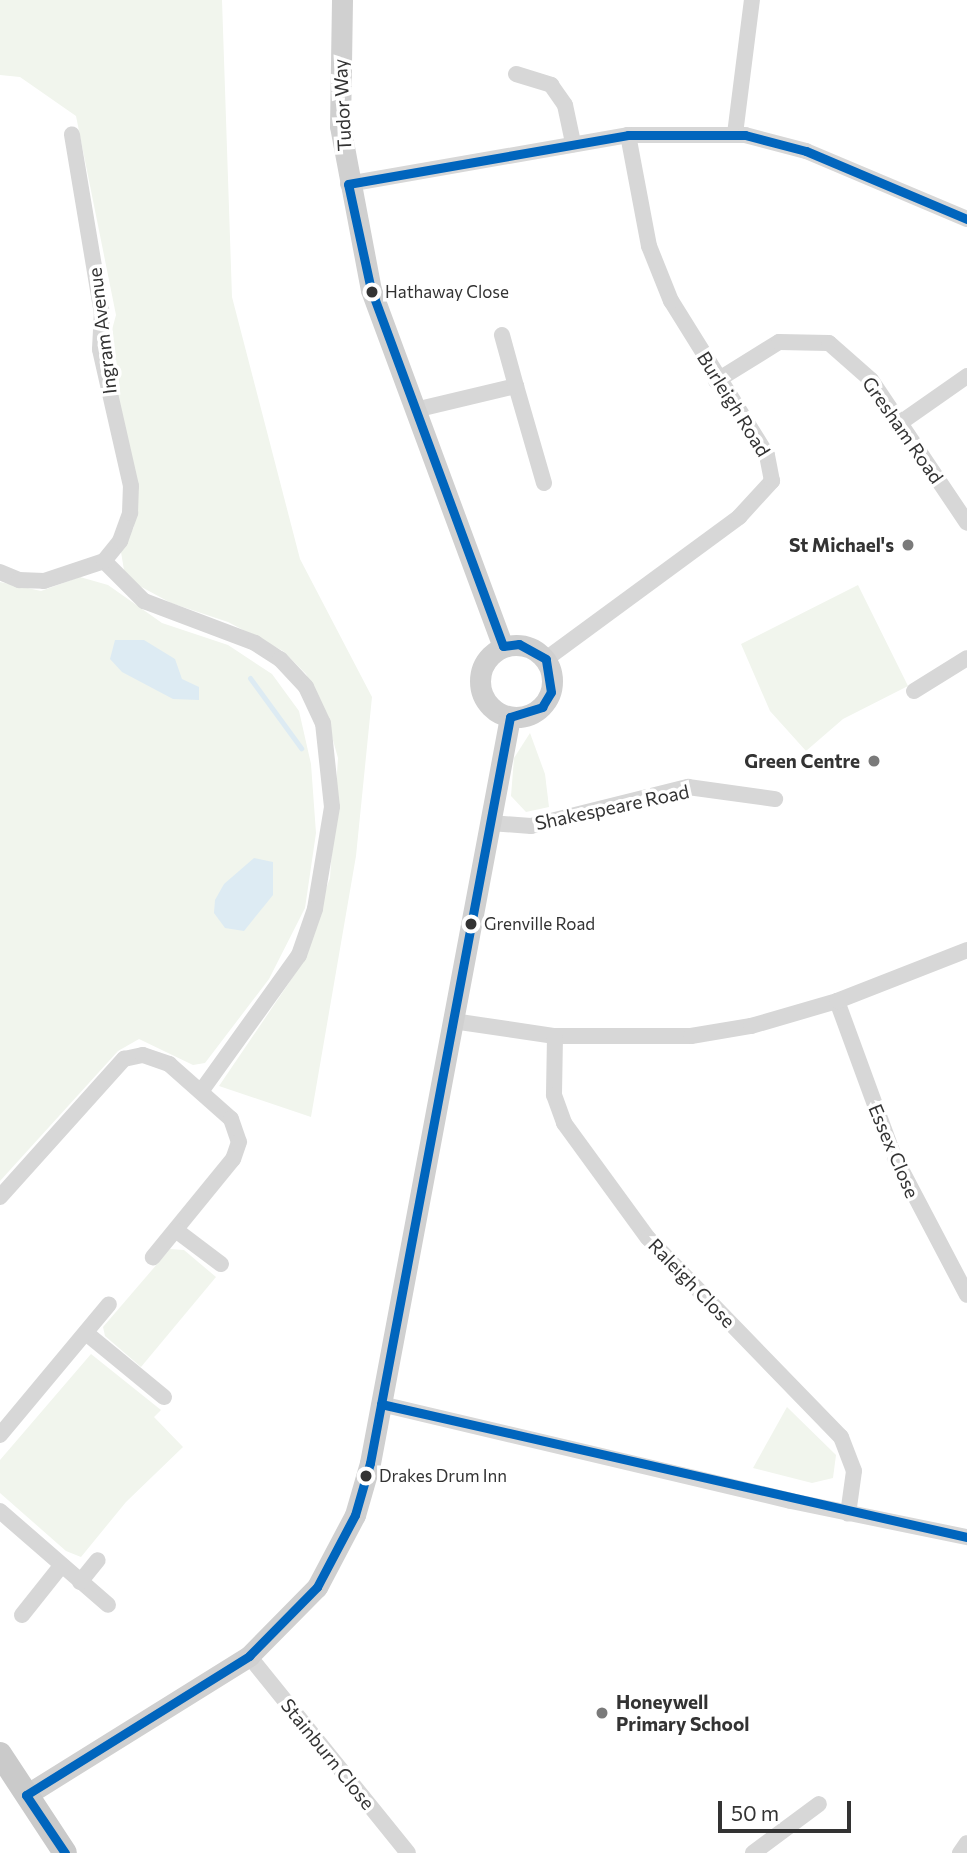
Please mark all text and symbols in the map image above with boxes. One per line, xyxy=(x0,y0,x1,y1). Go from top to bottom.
street label: Tudor Way xyxy=(328,58,356,152)
street label: Ingram Avenue xyxy=(83,266,121,396)
place label: Hathaway Close xyxy=(385,282,509,302)
marker: Hathaway Close xyxy=(365,285,379,299)
street label: Burleigh Road xyxy=(693,347,775,461)
street label: Gresham Road xyxy=(858,372,948,488)
place label: St Michael's xyxy=(789,534,894,556)
marker: St Michael's xyxy=(900,537,916,553)
place label: Green Centre xyxy=(744,750,860,772)
marker: Green Centre xyxy=(866,753,882,769)
street label: Shakespeare Road xyxy=(533,780,691,834)
place label: Grenville Road xyxy=(484,914,595,934)
marker: Grenville Road xyxy=(464,917,478,931)
street label: Essex Close xyxy=(864,1101,924,1201)
street label: Raleigh Close xyxy=(644,1234,740,1332)
place label: Drakes Drum Inn xyxy=(379,1466,507,1486)
marker: Drakes Drum Inn xyxy=(359,1469,373,1483)
place label: Honeywell Primary School xyxy=(616,1691,749,1735)
street label: Stainburn Close xyxy=(276,1694,380,1814)
marker: Honeywell Primary School xyxy=(594,1705,610,1721)
scale bar xyxy=(722,1786,855,1830)
text: 50 m xyxy=(731,1800,779,1825)

